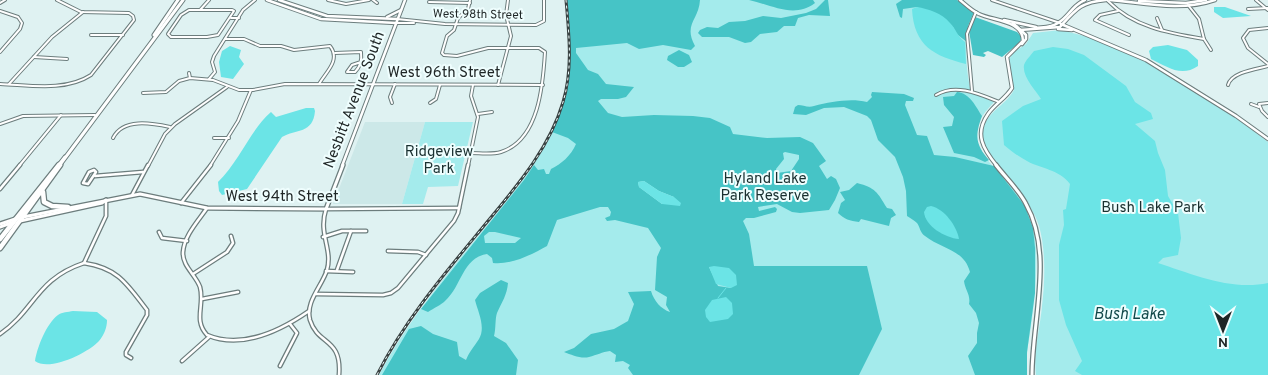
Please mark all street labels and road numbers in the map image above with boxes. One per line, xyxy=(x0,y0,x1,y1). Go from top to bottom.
street label: West 98th Street xyxy=(433,6,523,24)
street label: Nesbitt Avenue South xyxy=(320,29,390,171)
street label: West 96th Street xyxy=(388,64,500,83)
street label: West 94th Street xyxy=(225,188,339,207)

